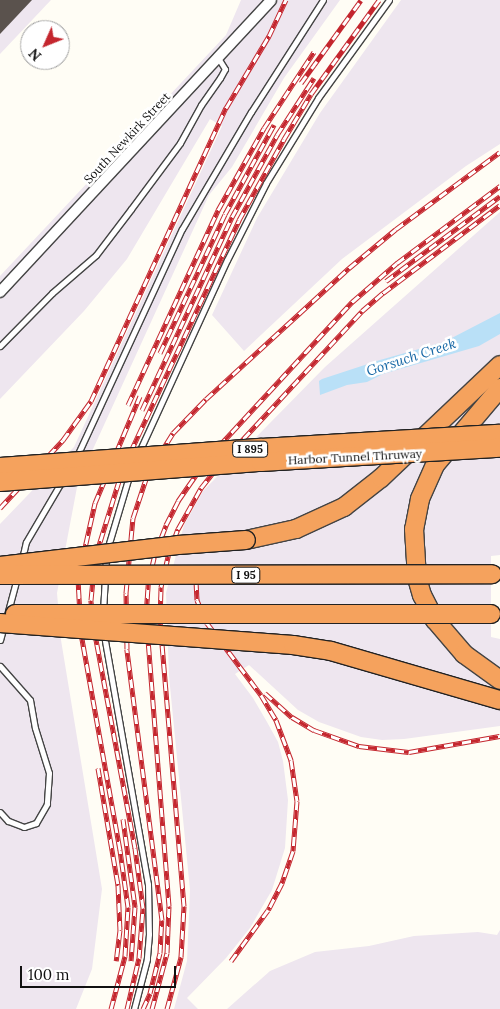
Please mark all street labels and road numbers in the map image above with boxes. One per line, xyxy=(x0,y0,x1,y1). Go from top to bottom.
street label: South Newkirk Street xyxy=(81,89,173,187)
road number: I 895 xyxy=(231,440,269,458)
street label: Harbor Tunnel Thruway xyxy=(288,446,422,468)
road number: I 95 xyxy=(231,566,261,584)

